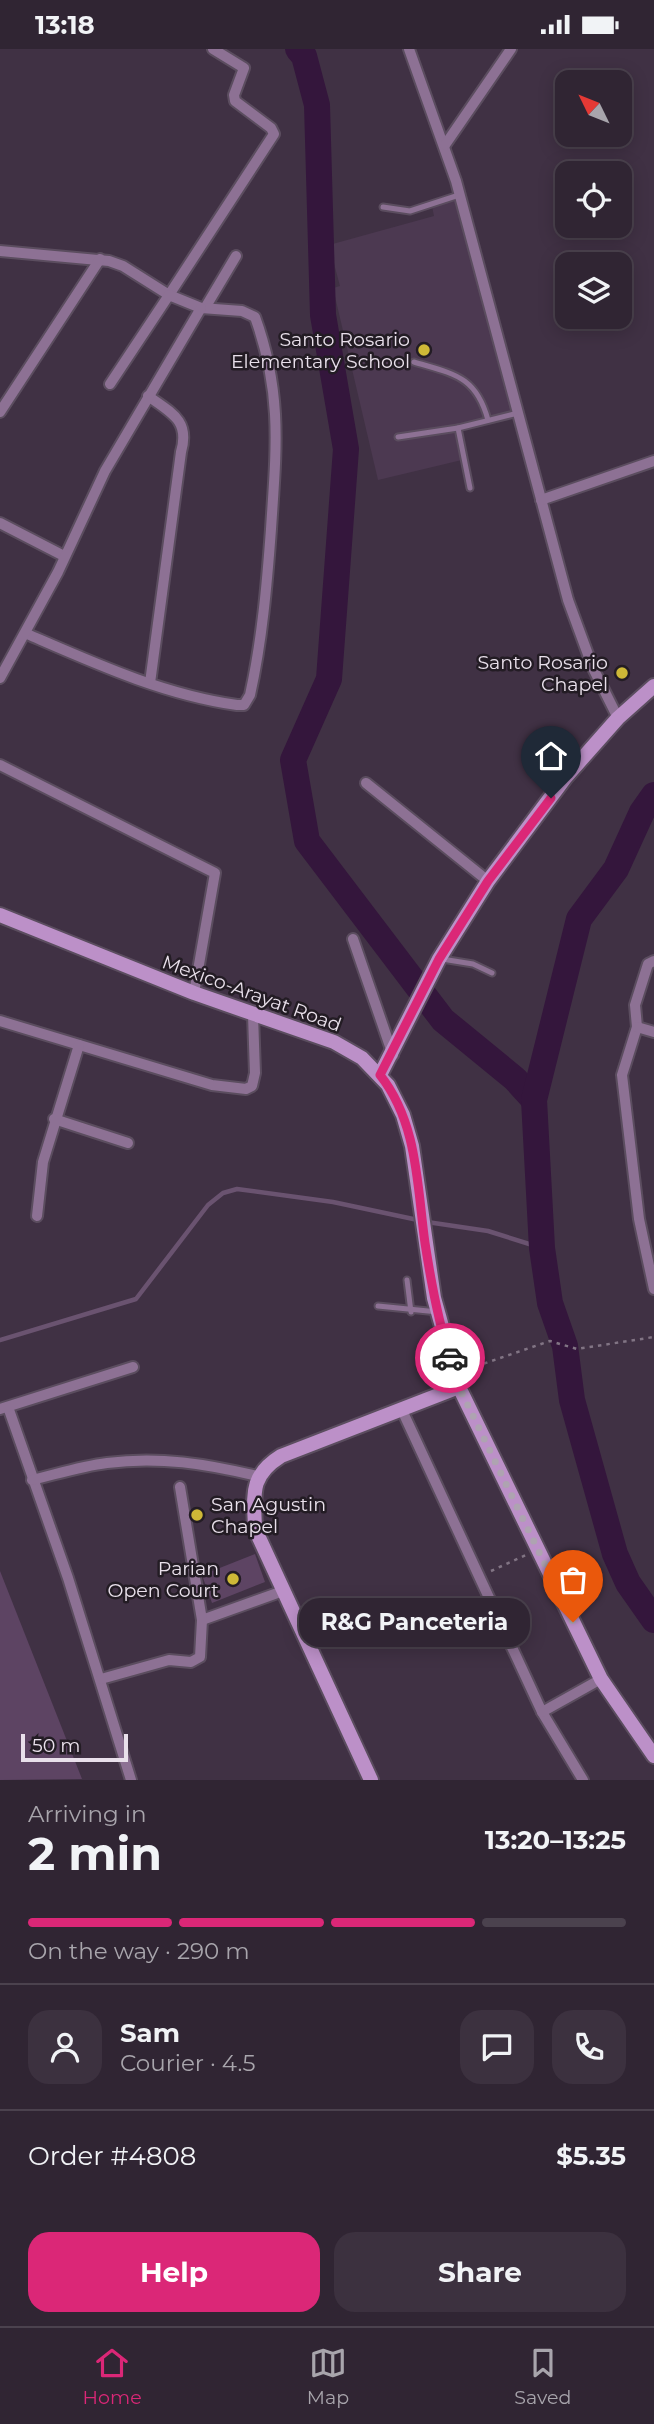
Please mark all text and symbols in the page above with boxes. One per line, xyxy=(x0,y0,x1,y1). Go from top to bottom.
text: 13:18 xyxy=(35,9,95,41)
north arrow xyxy=(555,70,632,147)
map controls xyxy=(555,70,632,329)
button: locate xyxy=(555,161,632,238)
button: layers xyxy=(555,252,632,329)
place label: Santo Rosario Elementary School xyxy=(231,328,410,373)
marker: Santo Rosario Elementary School xyxy=(416,342,432,358)
place label: Santo Rosario Chapel xyxy=(477,651,608,696)
marker: Santo Rosario Chapel xyxy=(614,665,630,681)
pin xyxy=(521,726,581,798)
icon: home xyxy=(532,737,570,775)
street label: Mexico-Arayat Road xyxy=(159,950,345,1037)
courier xyxy=(415,1323,485,1393)
icon: car xyxy=(431,1339,469,1377)
place label: San Agustin Chapel xyxy=(211,1493,326,1538)
marker: San Agustin Chapel xyxy=(189,1507,205,1523)
pin xyxy=(543,1550,603,1622)
place label: Parian Open Court xyxy=(108,1557,219,1602)
icon: bag xyxy=(554,1561,592,1599)
marker: Parian Open Court xyxy=(225,1571,241,1587)
callout: R&G Panceteria xyxy=(300,1597,531,1647)
text: R&G Panceteria xyxy=(321,1608,508,1636)
scale bar xyxy=(21,1731,128,1763)
text: 50 m xyxy=(32,1734,80,1757)
text: Arriving in xyxy=(28,1800,147,1828)
text: 13:20–13:25 xyxy=(485,1824,626,1856)
text: 2 min xyxy=(28,1825,162,1882)
text: On the way · 290 m xyxy=(28,1937,250,1965)
button: person xyxy=(28,2010,102,2084)
button: chat xyxy=(460,2010,534,2084)
button: phone xyxy=(552,2010,626,2084)
text: Sam xyxy=(120,2017,180,2049)
text: Courier · 4.5 xyxy=(120,2049,255,2077)
text: Order #4808 xyxy=(28,2140,196,2172)
text: $5.35 xyxy=(556,2140,626,2172)
button: Help xyxy=(28,2232,320,2312)
button: Share xyxy=(334,2232,626,2312)
tab: Home xyxy=(83,2344,142,2409)
tab: Map xyxy=(307,2344,349,2409)
tab: Saved xyxy=(514,2344,571,2409)

